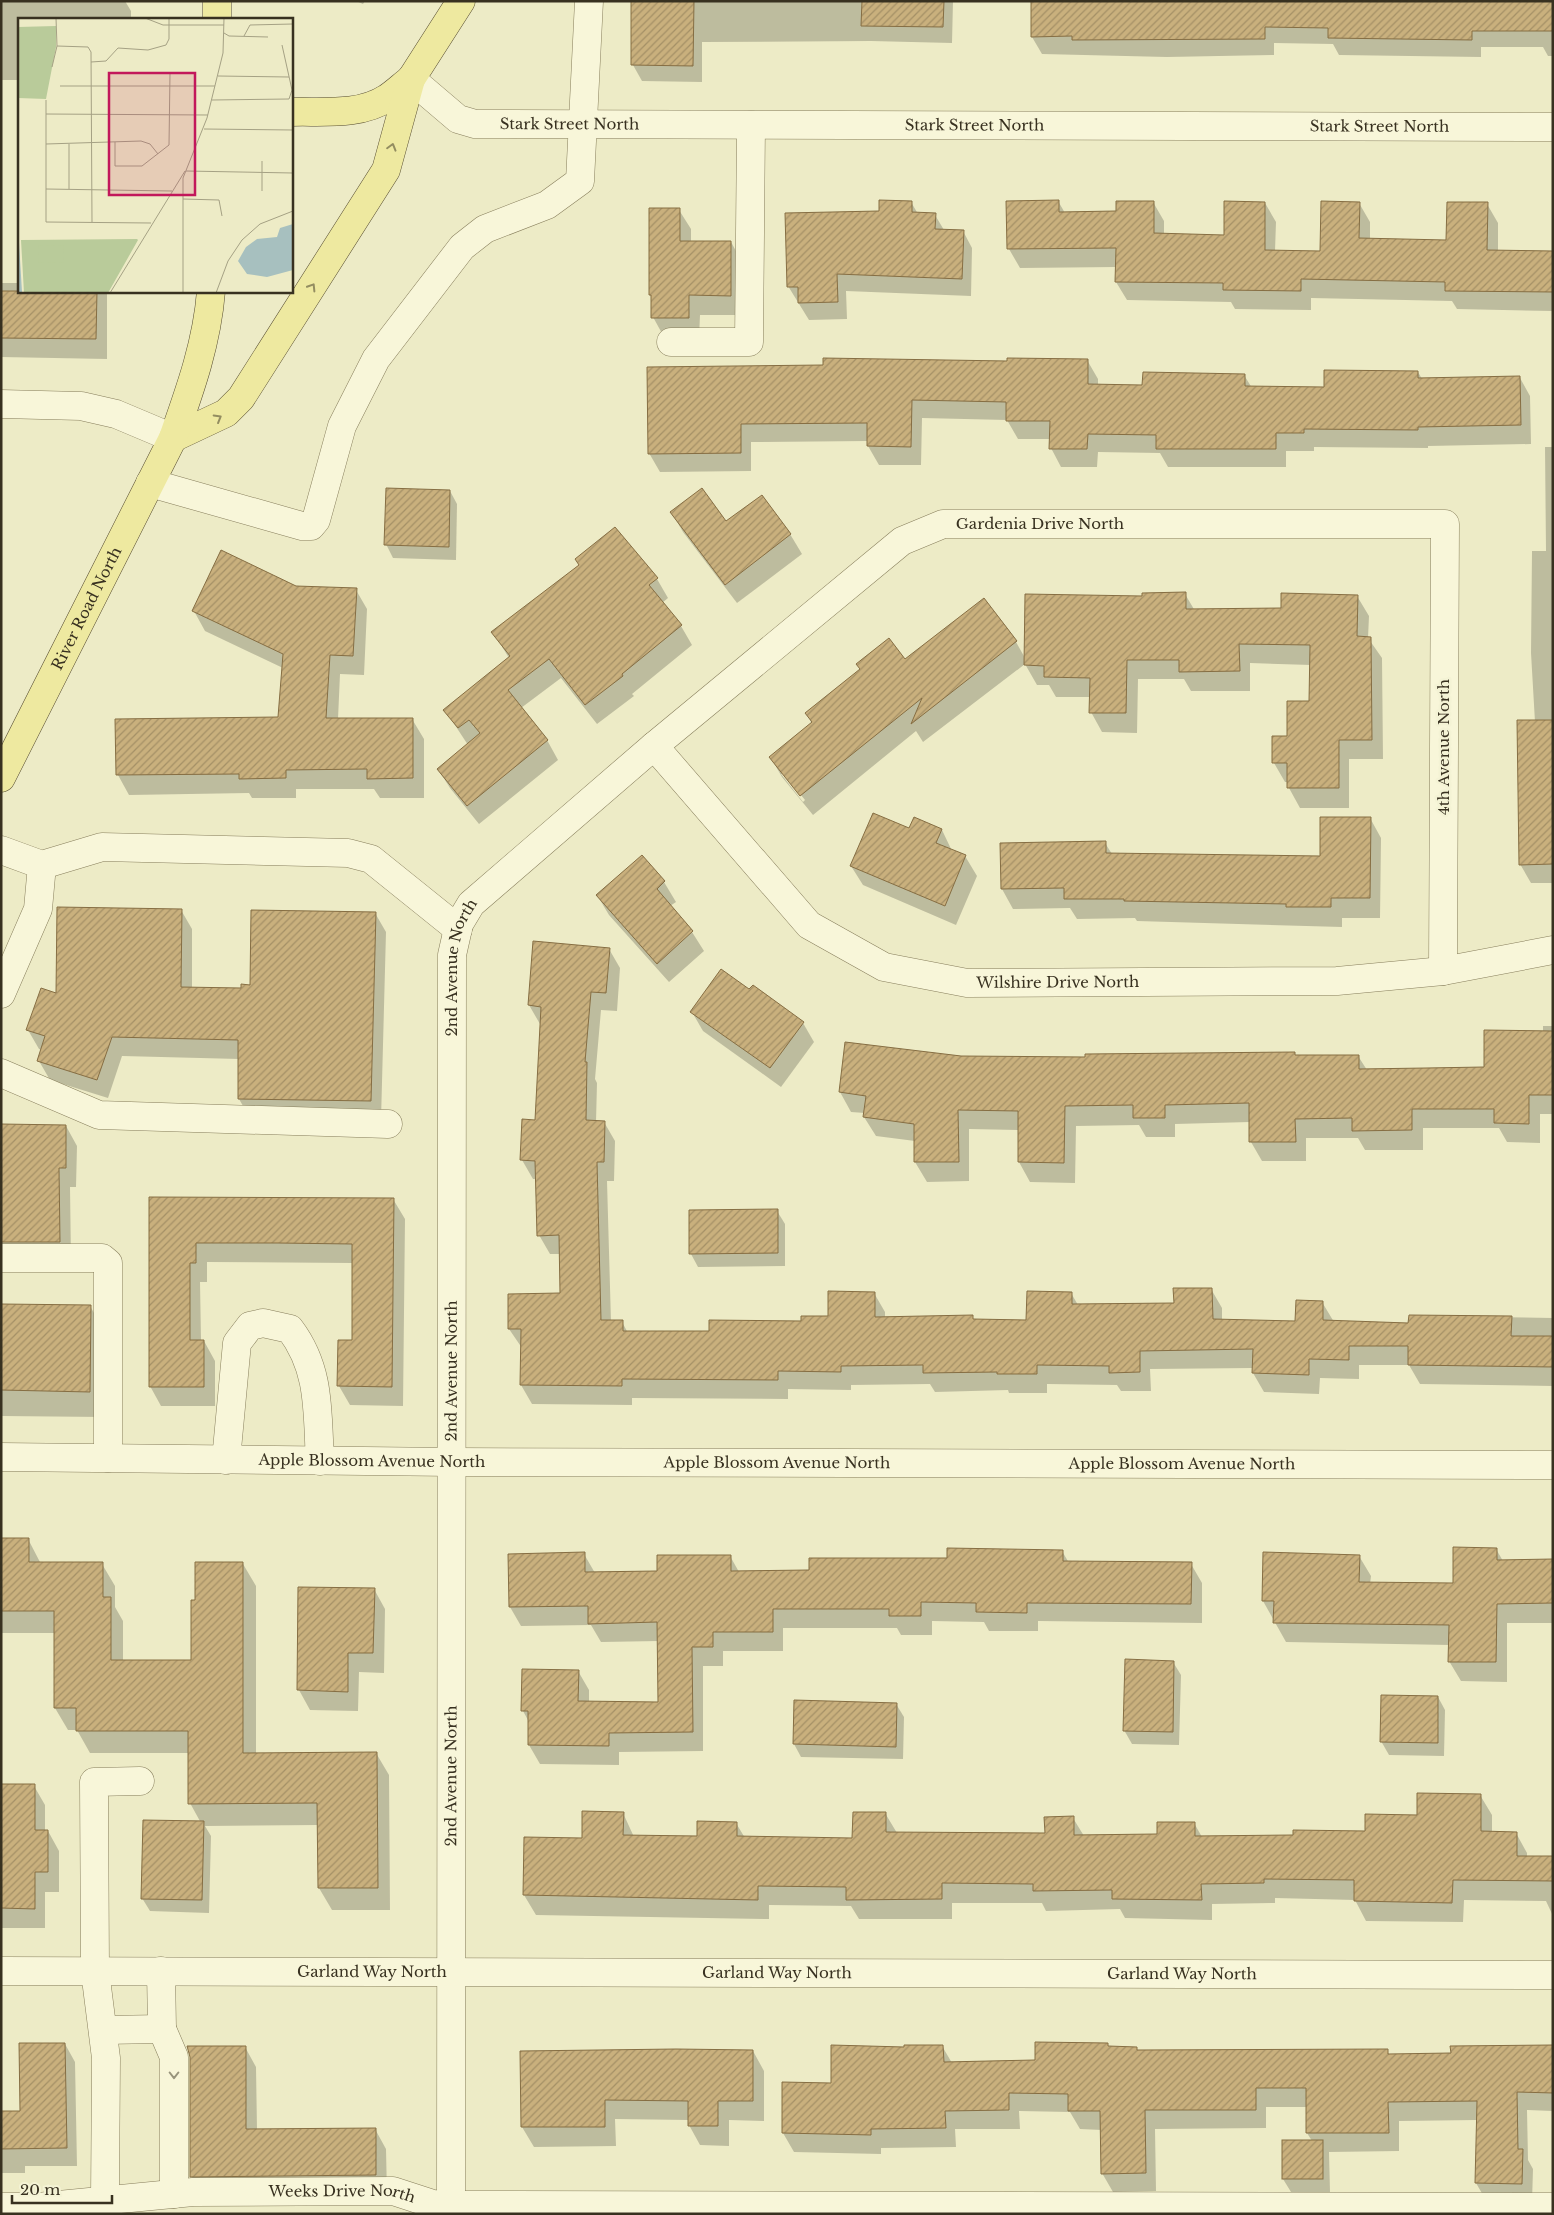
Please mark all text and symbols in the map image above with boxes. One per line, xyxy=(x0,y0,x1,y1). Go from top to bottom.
inset map xyxy=(18,18,292,292)
street label: Stark Street North xyxy=(500,114,639,133)
street label: Stark Street North xyxy=(905,115,1044,135)
street label: Stark Street North xyxy=(1310,116,1449,136)
one-way arrow xyxy=(386,142,397,151)
one-way arrow xyxy=(305,283,315,292)
one-way arrow xyxy=(212,414,221,424)
street label: Gardenia Drive North xyxy=(956,514,1124,533)
street label: River Road North xyxy=(47,543,125,673)
street label: 4th Avenue North xyxy=(1434,679,1453,815)
street label: 2nd Avenue North xyxy=(442,895,481,1037)
street label: Wilshire Drive North xyxy=(975,972,1139,992)
street label: 2nd Avenue North xyxy=(442,1300,461,1442)
street label: Apple Blossom Avenue North xyxy=(257,1450,485,1471)
street label: Apple Blossom Avenue North xyxy=(663,1453,890,1472)
street label: Apple Blossom Avenue North xyxy=(1068,1454,1295,1473)
street label: 2nd Avenue North xyxy=(441,1705,460,1847)
street label: Garland Way North xyxy=(297,1962,447,1981)
street label: Garland Way North xyxy=(702,1963,852,1982)
street label: Garland Way North xyxy=(1107,1964,1257,1983)
one-way arrow xyxy=(169,2072,179,2079)
scale bar xyxy=(12,2172,112,2204)
text: 20 m xyxy=(20,2180,60,2199)
street label: Weeks Drive North xyxy=(268,2181,418,2207)

